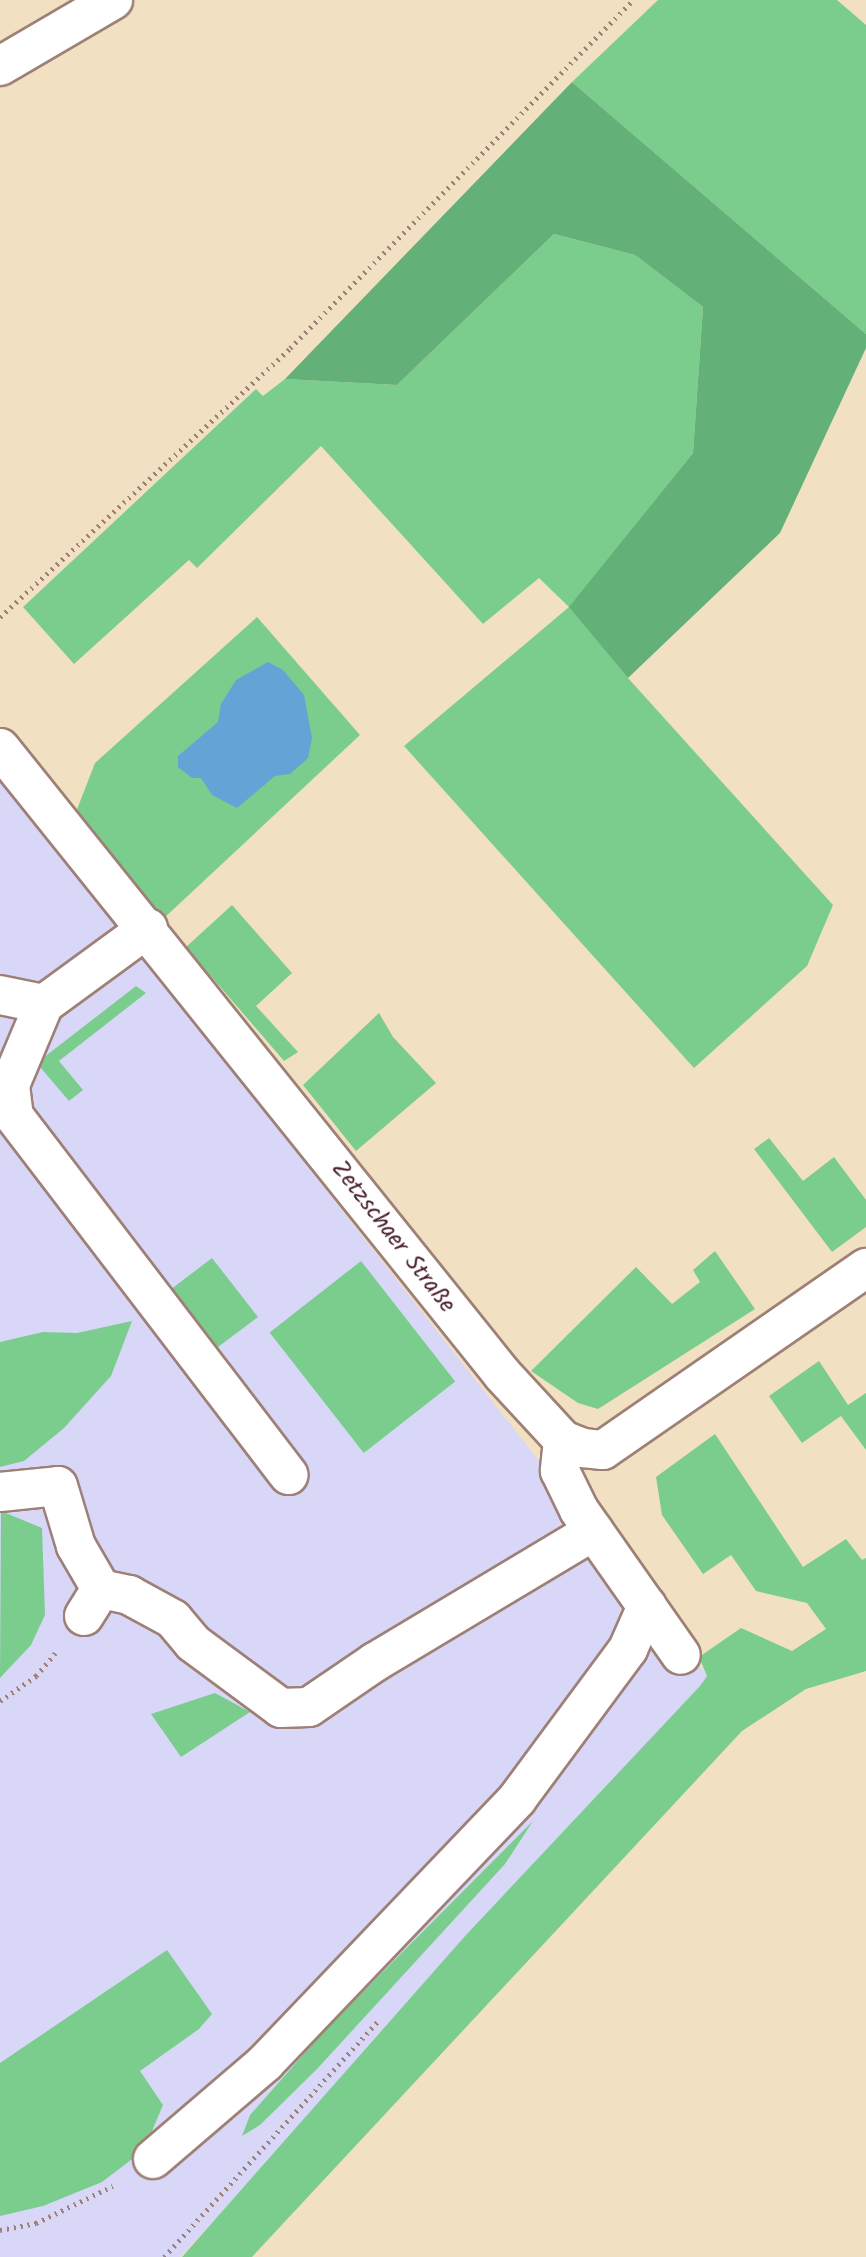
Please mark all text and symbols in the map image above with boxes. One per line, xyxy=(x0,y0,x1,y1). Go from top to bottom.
street label: Zetzschaer Straße xyxy=(325,1155,461,1319)

